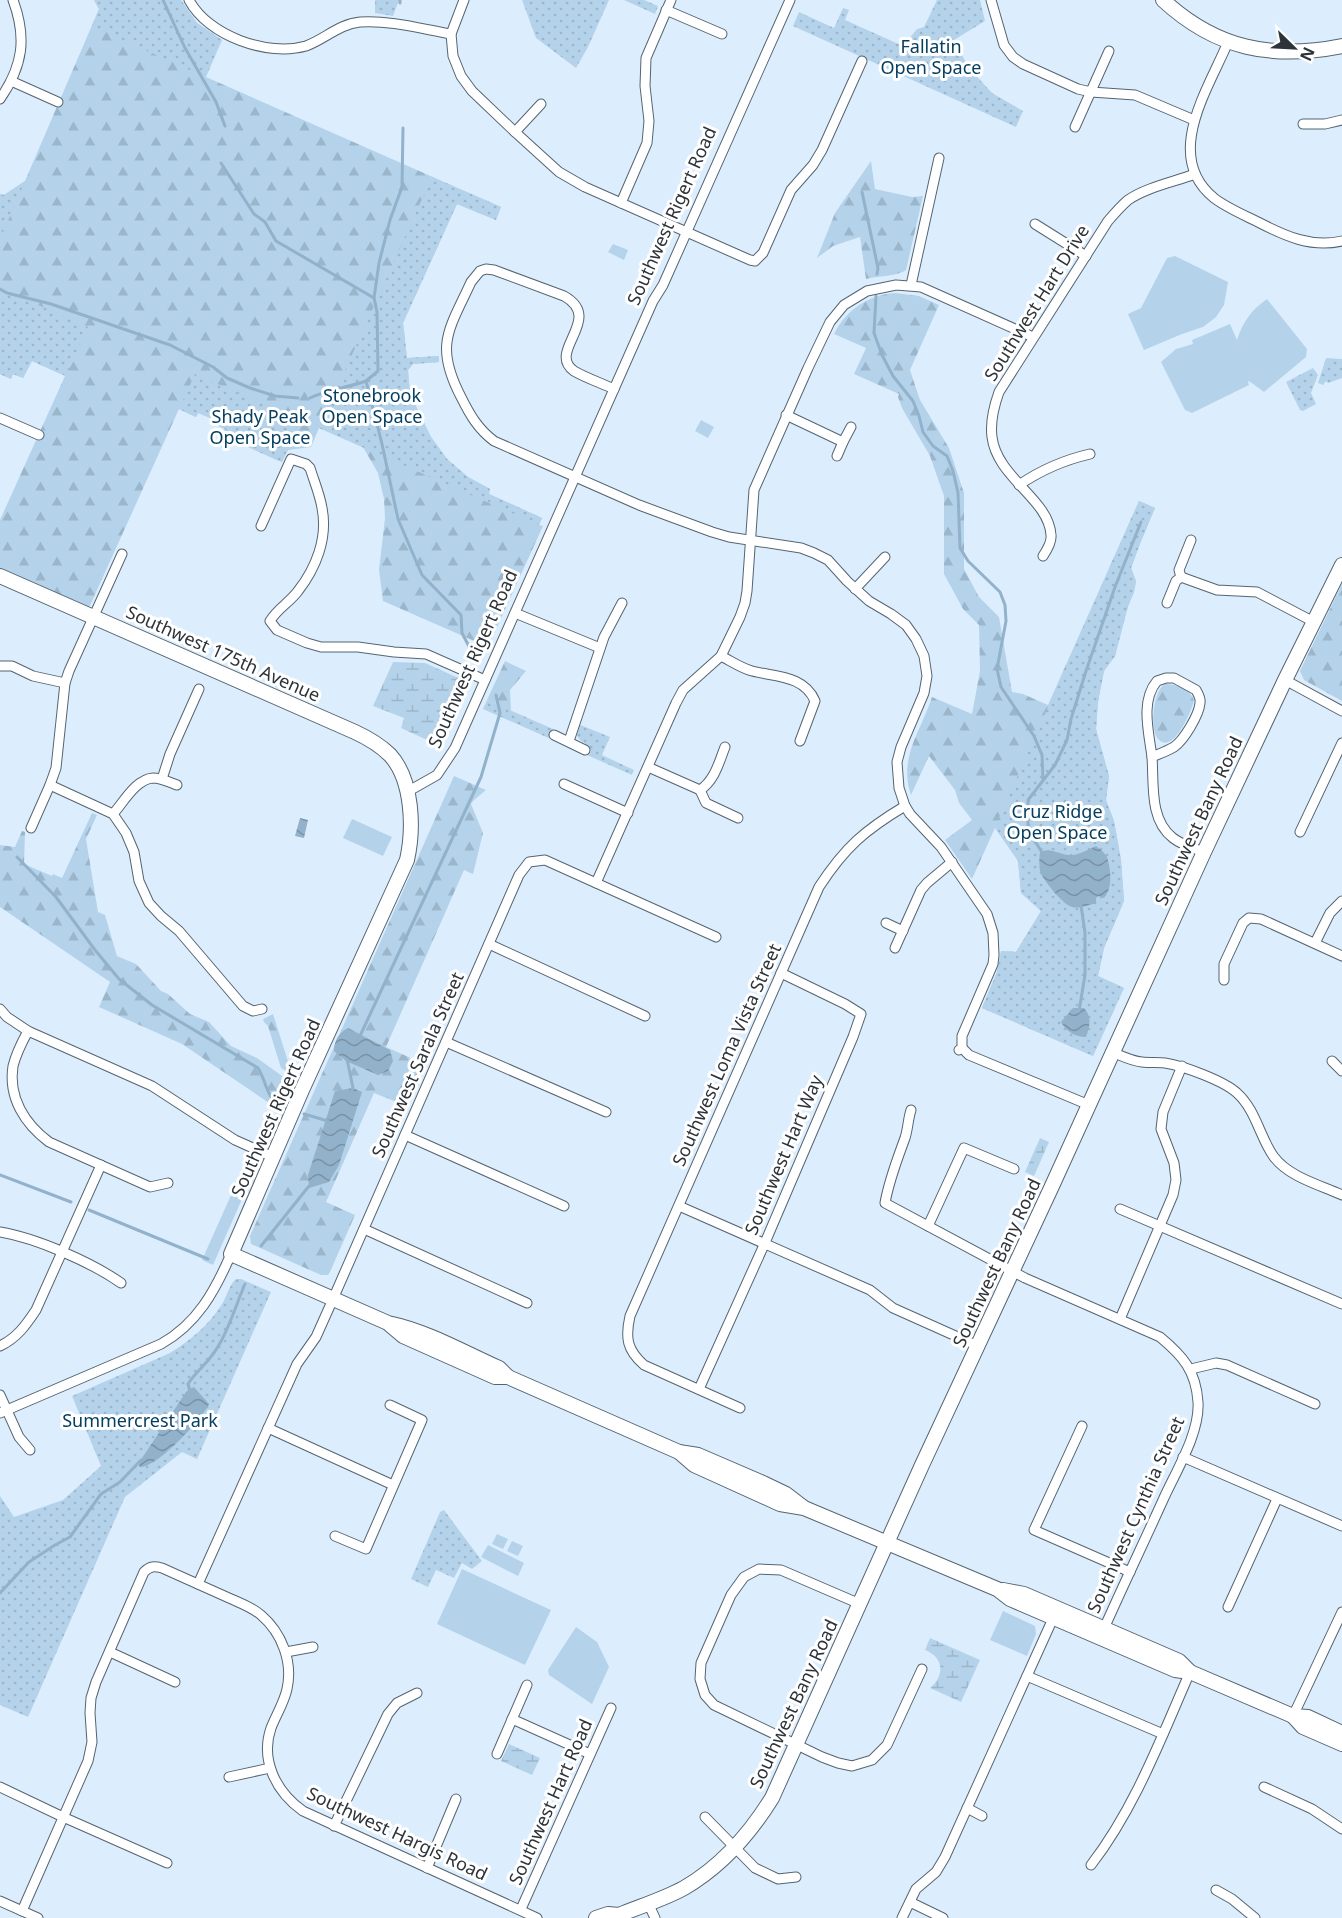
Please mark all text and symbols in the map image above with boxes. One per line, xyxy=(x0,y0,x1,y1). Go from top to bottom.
north arrow xyxy=(1264,18,1324,78)
park label: Fallatin Open Space xyxy=(881,34,981,79)
text: N xyxy=(1295,44,1320,65)
street label: Southwest Rigert Road xyxy=(621,123,721,308)
street label: Southwest Hart Drive xyxy=(978,220,1094,385)
park label: Stonebrook Open Space xyxy=(322,383,422,428)
park label: Shady Peak Open Space xyxy=(210,404,310,449)
street label: Southwest Rigert Road xyxy=(422,566,522,751)
street label: Southwest 175th Avenue xyxy=(123,599,324,707)
street label: Southwest Bany Road xyxy=(1148,732,1248,909)
park label: Cruz Ridge Open Space xyxy=(1007,799,1107,844)
street label: Southwest Loma Vista Street xyxy=(666,939,786,1170)
street label: Southwest Sarala Street xyxy=(365,968,469,1161)
street label: Southwest Rigert Road xyxy=(225,1015,325,1200)
street label: Southwest Hart Way xyxy=(739,1070,828,1238)
street label: Southwest Bany Road xyxy=(946,1174,1046,1351)
park label: Summercrest Park xyxy=(62,1408,218,1432)
street label: Southwest Cynthia Street xyxy=(1081,1412,1189,1617)
street label: Southwest Bany Road xyxy=(743,1615,843,1792)
street label: Southwest Hart Road xyxy=(503,1715,597,1888)
street label: Southwest Hargis Road xyxy=(303,1781,492,1886)

